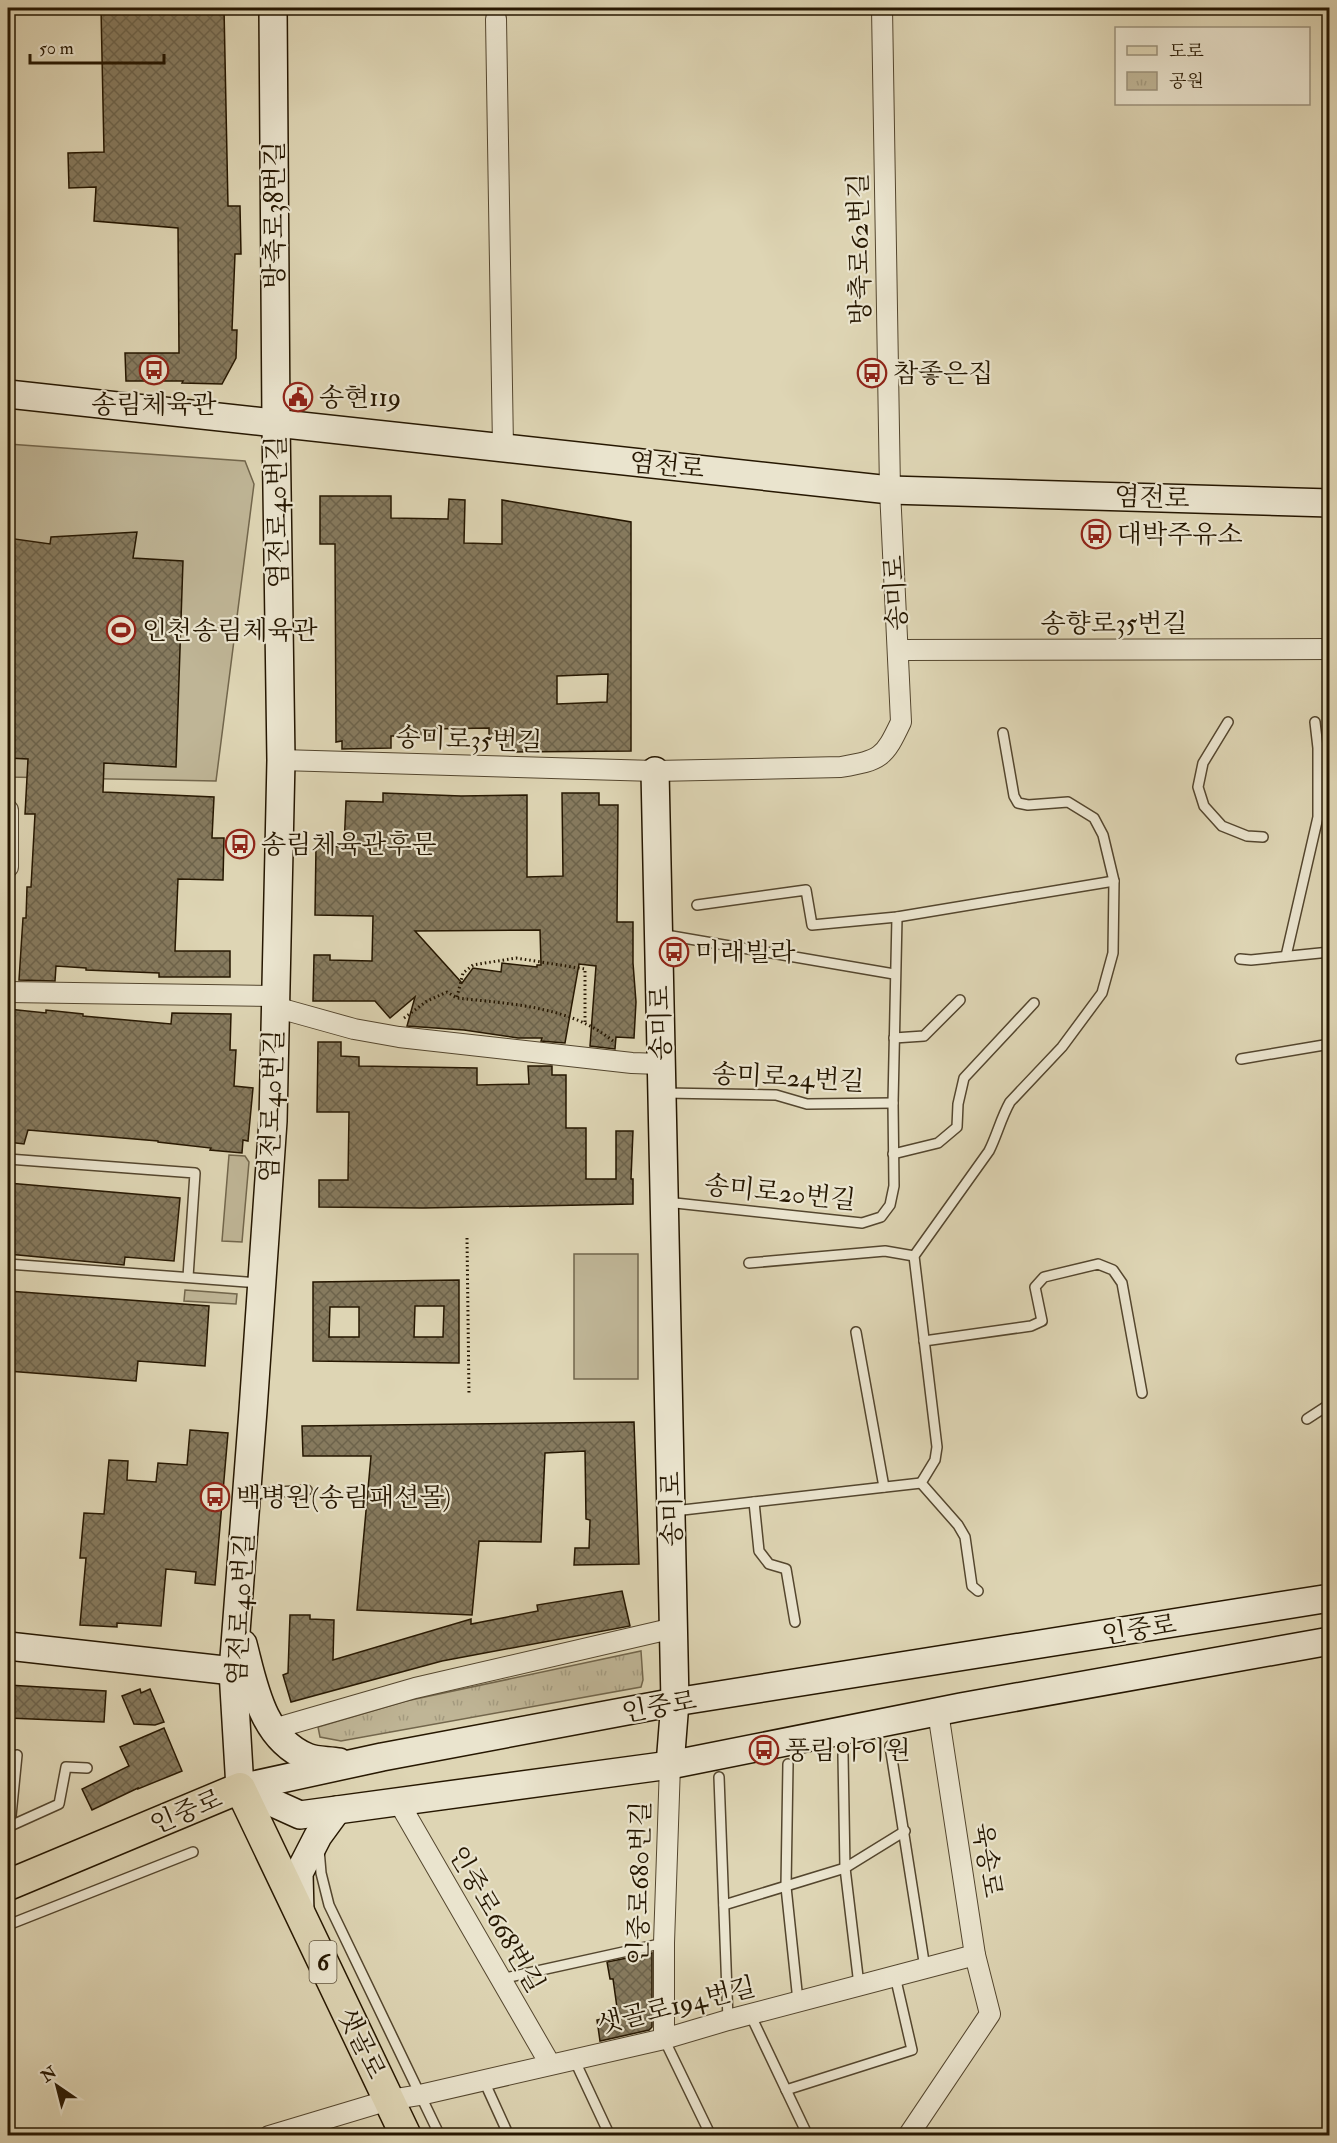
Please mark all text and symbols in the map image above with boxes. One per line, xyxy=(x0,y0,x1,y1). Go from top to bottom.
scale bar xyxy=(30,27,164,65)
legend xyxy=(1115,27,1310,105)
text: 50 m xyxy=(39,37,74,60)
text: 도로 xyxy=(1169,40,1204,63)
text: 공원 xyxy=(1169,70,1204,93)
street label: 방축로38번길 xyxy=(259,141,291,289)
street label: 방축로62번길 xyxy=(843,173,877,325)
bus stop icon: 송림체육관 xyxy=(138,354,170,386)
bus stop icon: 참좋은집 xyxy=(856,357,888,389)
place label: 참좋은집 xyxy=(893,358,993,390)
public building icon: 송현119 xyxy=(282,381,314,413)
place label: 송현119 xyxy=(319,382,401,414)
place label: 송림체육관 xyxy=(91,389,217,421)
street label: 염전로40번길 xyxy=(261,435,295,589)
street label: 염전로 xyxy=(628,446,706,486)
street label: 염전로 xyxy=(1114,481,1190,515)
bus stop icon: 대박주유소 xyxy=(1080,518,1112,550)
place label: 대박주유소 xyxy=(1117,519,1243,551)
street label: 송미로 xyxy=(878,554,914,631)
street label: 송향로35번길 xyxy=(1041,608,1188,640)
sports icon: 인천송림체육관 xyxy=(105,614,137,646)
place label: 인천송림체육관 xyxy=(142,615,318,647)
street label: 송미로35번길 xyxy=(395,721,543,759)
bus stop icon: 송림체육관후문 xyxy=(224,828,256,860)
place label: 송림체육관후문 xyxy=(261,829,437,861)
bus stop icon: 미래빌라 xyxy=(658,936,690,968)
place label: 미래빌라 xyxy=(695,937,796,969)
street label: 송미로 xyxy=(644,985,678,1061)
street label: 염전로40번길 xyxy=(253,1029,291,1183)
street label: 송미로24번길 xyxy=(711,1058,865,1098)
street label: 송미로20번길 xyxy=(703,1169,857,1217)
street label: 송미로 xyxy=(655,1471,689,1547)
bus stop icon: 백병원(송림패션몰) xyxy=(199,1481,231,1513)
place label: 백병원(송림패션몰) xyxy=(236,1482,451,1514)
street label: 염전로40번길 xyxy=(221,1532,261,1686)
street label: 인중로 xyxy=(1099,1608,1179,1652)
street label: 인중로 xyxy=(619,1685,699,1729)
bus stop icon: 풍림아이원 xyxy=(748,1734,780,1766)
place label: 풍림아이원 xyxy=(785,1735,911,1767)
street label: 인중로 xyxy=(145,1782,227,1841)
street label: 인중로680번길 xyxy=(623,1801,657,1965)
street label: 육송로 xyxy=(965,1820,1009,1900)
street label: 인중로668번길 xyxy=(441,1840,551,1999)
road number: 6 xyxy=(310,1941,336,1983)
street label: 샛골로194번길 xyxy=(594,1971,759,2041)
street label: 샛골로 xyxy=(330,2003,392,2084)
north arrow xyxy=(27,2056,87,2116)
text: N xyxy=(37,2062,61,2087)

